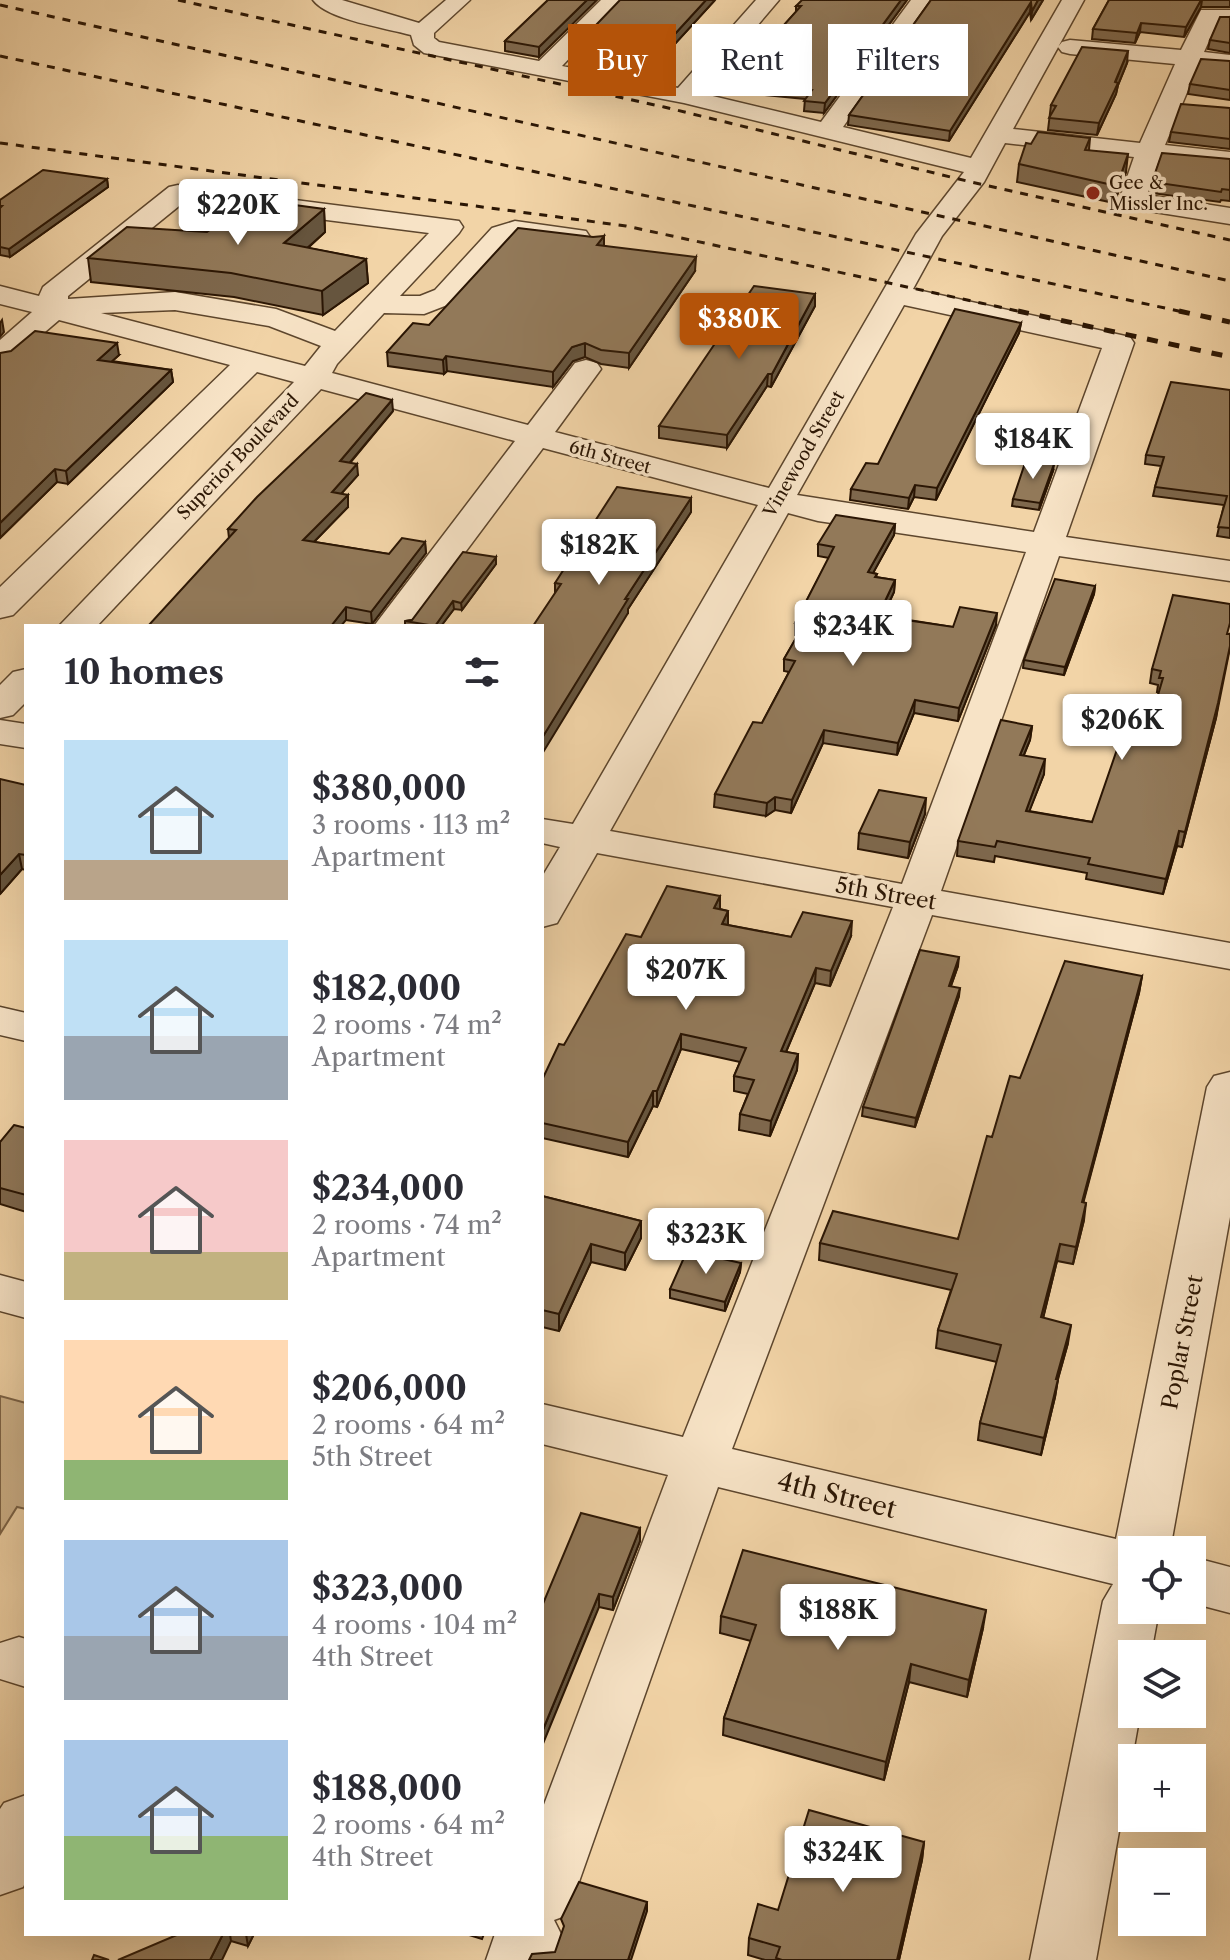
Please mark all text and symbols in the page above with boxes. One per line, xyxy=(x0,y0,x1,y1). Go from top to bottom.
chip: Buy xyxy=(568,24,676,96)
chip: Rent xyxy=(692,24,812,96)
chip: Filters xyxy=(828,24,968,96)
place label: Gee & Missler Inc. xyxy=(1109,172,1208,215)
pin: $220K xyxy=(182,179,294,247)
marker: Gee & Missler Inc. xyxy=(1084,184,1102,202)
text: $220K xyxy=(197,189,279,221)
pin: $380K xyxy=(683,293,795,361)
text: $380K xyxy=(698,303,780,335)
street label: Vinewood Street xyxy=(758,386,850,522)
street label: Superior Boulevard xyxy=(172,390,304,524)
pin: $184K xyxy=(977,413,1089,481)
text: $184K xyxy=(994,423,1072,455)
street label: 6th Street xyxy=(567,436,654,479)
pin: $182K xyxy=(543,519,655,587)
text: $182K xyxy=(560,529,638,561)
pin: $234K xyxy=(797,600,909,668)
text: $234K xyxy=(813,610,893,642)
icon: filters xyxy=(460,650,504,694)
text: 10 homes xyxy=(64,651,224,693)
pin: $206K xyxy=(1066,694,1178,762)
text: $206K xyxy=(1081,704,1163,736)
text: $380,000 xyxy=(312,767,466,809)
icon: home xyxy=(128,772,224,868)
text: 3 rooms · 113 m² xyxy=(312,809,510,841)
text: Apartment xyxy=(312,841,445,873)
street label: 5th Street xyxy=(833,871,939,916)
pin: $207K xyxy=(630,944,742,1012)
text: $207K xyxy=(646,954,726,986)
text: $182,000 xyxy=(312,967,461,1009)
icon: home xyxy=(128,972,224,1068)
text: 2 rooms · 74 m² xyxy=(312,1009,502,1041)
text: Apartment xyxy=(312,1041,445,1073)
text: $234,000 xyxy=(312,1167,464,1209)
icon: home xyxy=(128,1172,224,1268)
pin: $323K xyxy=(650,1208,762,1276)
text: 2 rooms · 74 m² xyxy=(312,1209,502,1241)
text: $323K xyxy=(666,1218,746,1250)
text: Apartment xyxy=(312,1241,445,1273)
street label: Poplar Street xyxy=(1156,1272,1209,1412)
text: $206,000 xyxy=(312,1367,467,1409)
icon: home xyxy=(128,1372,224,1468)
text: 2 rooms · 64 m² xyxy=(312,1409,505,1441)
text: 5th Street xyxy=(312,1441,432,1473)
street label: 4th Street xyxy=(774,1465,900,1525)
map controls xyxy=(1118,1536,1206,1936)
button: locate xyxy=(1118,1536,1206,1624)
text: $323,000 xyxy=(312,1567,463,1609)
icon: home xyxy=(128,1572,224,1668)
pin: $188K xyxy=(782,1584,894,1652)
text: $188K xyxy=(798,1594,878,1626)
text: 4 rooms · 104 m² xyxy=(312,1609,517,1641)
button: layers xyxy=(1118,1640,1206,1728)
text: 4th Street xyxy=(312,1641,433,1673)
button: + xyxy=(1118,1744,1206,1832)
text: $188,000 xyxy=(312,1767,462,1809)
icon: home xyxy=(128,1772,224,1868)
text: 2 rooms · 64 m² xyxy=(312,1809,505,1841)
pin: $324K xyxy=(787,1826,899,1894)
text: $324K xyxy=(803,1836,883,1868)
text: 4th Street xyxy=(312,1841,433,1873)
button: − xyxy=(1118,1848,1206,1936)

